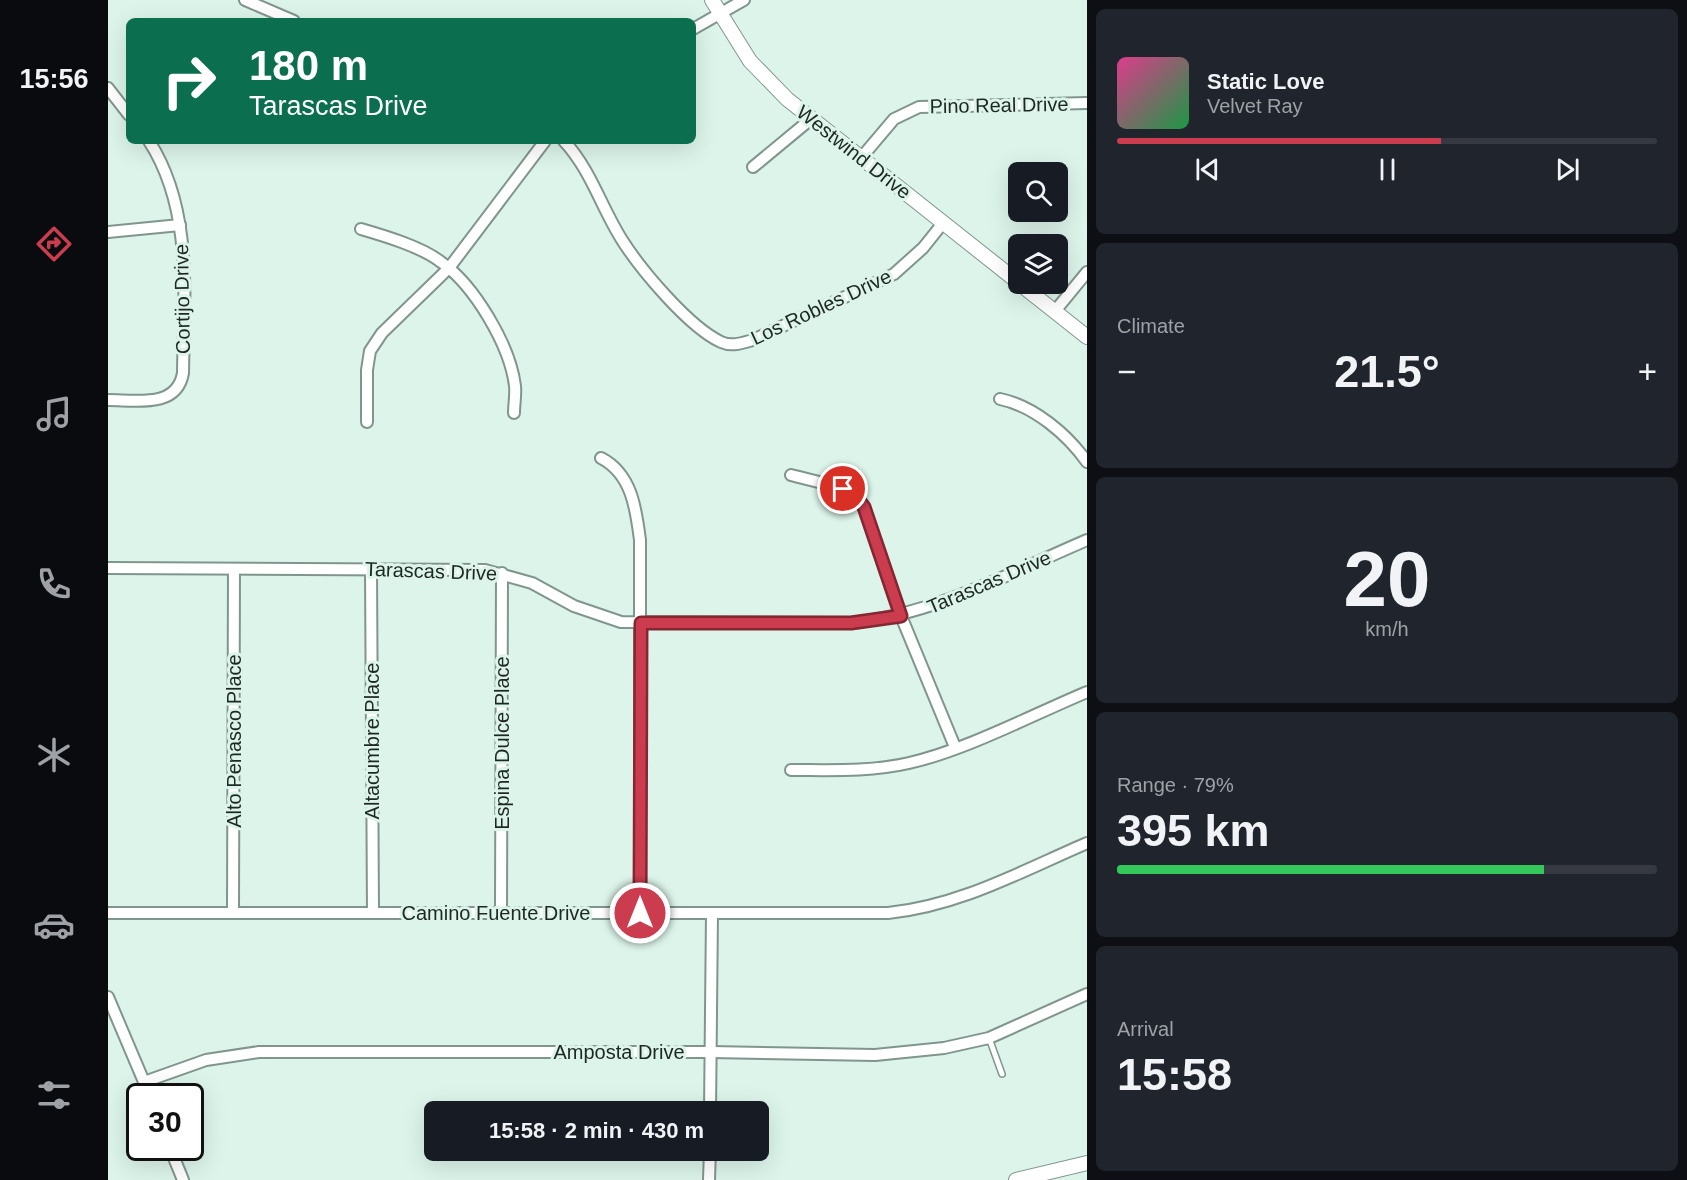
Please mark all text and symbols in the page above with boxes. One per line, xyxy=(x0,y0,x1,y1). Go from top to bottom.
icon: right xyxy=(150,42,228,120)
text: 180 m xyxy=(249,42,368,89)
text: 15:56 xyxy=(19,64,89,94)
text: Static Love xyxy=(1207,69,1324,94)
text: Tarascas Drive xyxy=(249,91,428,121)
street label: Pino Real Drive xyxy=(929,93,1069,117)
text: Velvet Ray xyxy=(1207,95,1303,117)
street label: Westwind Drive xyxy=(793,101,915,203)
icon: previous xyxy=(1191,153,1224,186)
icon: pause xyxy=(1371,153,1404,186)
icon: next xyxy=(1551,153,1584,186)
map controls xyxy=(1008,162,1068,294)
button: search xyxy=(1008,162,1068,222)
icon: directions xyxy=(33,223,75,265)
button: layers xyxy=(1008,234,1068,294)
street label: Cortijo Drive xyxy=(170,244,194,354)
street label: Los Robles Drive xyxy=(747,265,895,349)
text: Climate xyxy=(1117,315,1185,337)
text: 21.5° xyxy=(1334,346,1440,397)
text: − xyxy=(1117,353,1136,390)
text: + xyxy=(1638,353,1657,390)
icon: music xyxy=(33,393,75,435)
pin xyxy=(817,463,868,514)
icon: arrive xyxy=(826,472,859,505)
text: 20 xyxy=(1344,535,1430,623)
street label: Tarascas Drive xyxy=(924,546,1054,618)
street label: Tarascas Drive xyxy=(365,558,497,584)
icon: phone xyxy=(33,563,75,605)
text: km/h xyxy=(1365,618,1409,640)
street label: Alto Penasco Place xyxy=(223,654,245,828)
street label: Espina Dulce Place xyxy=(491,656,513,830)
street label: Altacumbre Place xyxy=(361,663,383,819)
icon: climate xyxy=(33,734,75,776)
text: Range · 79% xyxy=(1117,774,1234,796)
text: 395 km xyxy=(1117,805,1270,856)
position arrow xyxy=(608,881,672,945)
street label: Camino Fuente Drive xyxy=(402,902,590,924)
icon: car xyxy=(33,904,75,946)
text: Arrival xyxy=(1117,1018,1174,1040)
street label: Amposta Drive xyxy=(553,1041,685,1063)
text: 15:58 xyxy=(1117,1049,1232,1100)
icon: filters xyxy=(33,1074,75,1116)
speed limit sign: 30 xyxy=(126,1083,204,1161)
text: 15:58 · 2 min · 430 m xyxy=(489,1118,704,1143)

